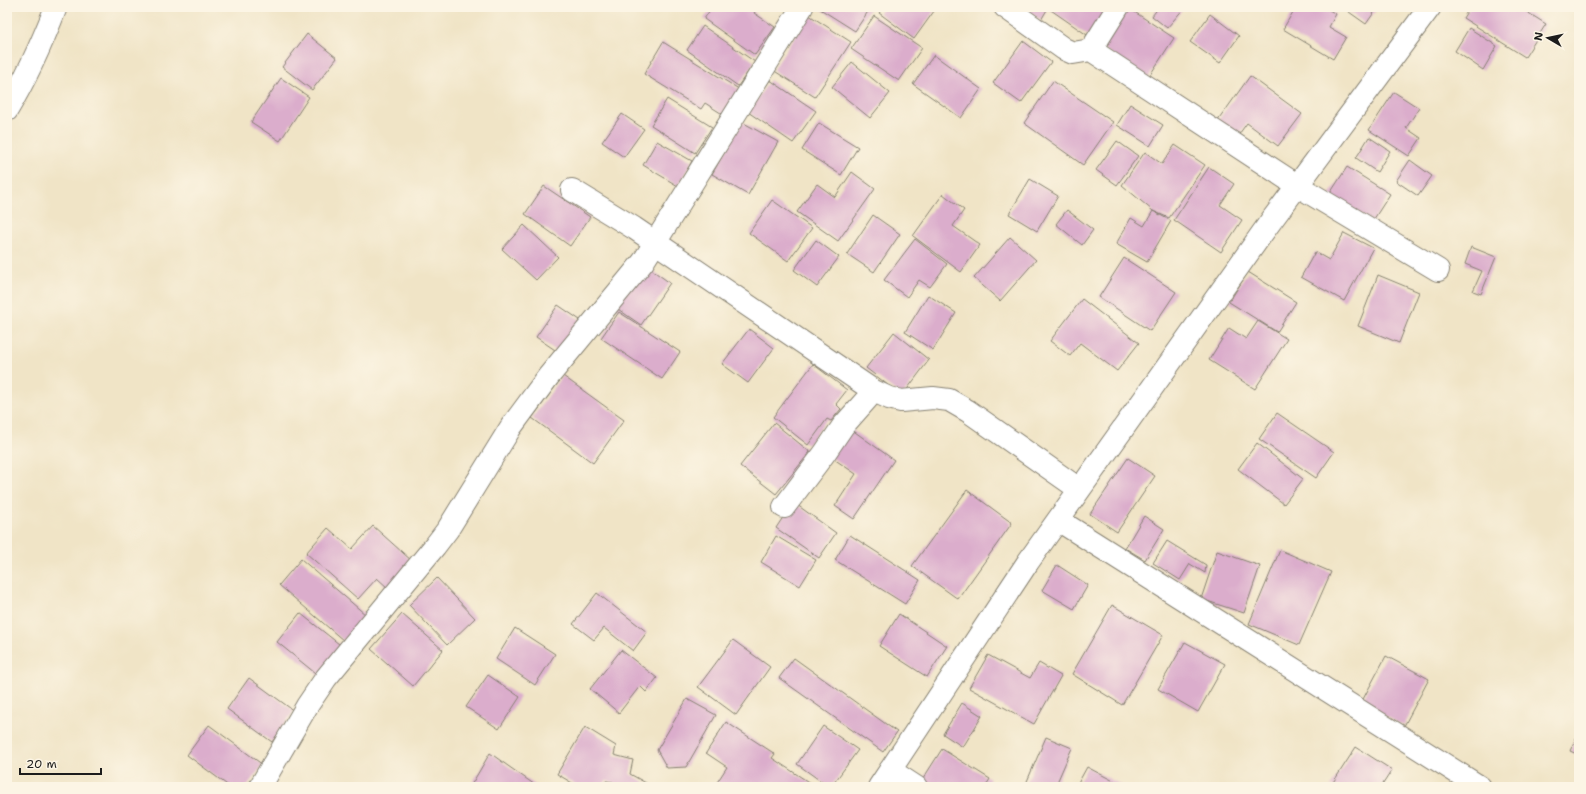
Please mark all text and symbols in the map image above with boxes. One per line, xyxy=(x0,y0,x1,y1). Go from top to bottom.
north arrow xyxy=(1528,18,1568,58)
text: N xyxy=(1531,31,1547,42)
scale bar xyxy=(20,750,101,776)
text: 20 m xyxy=(26,756,57,772)

